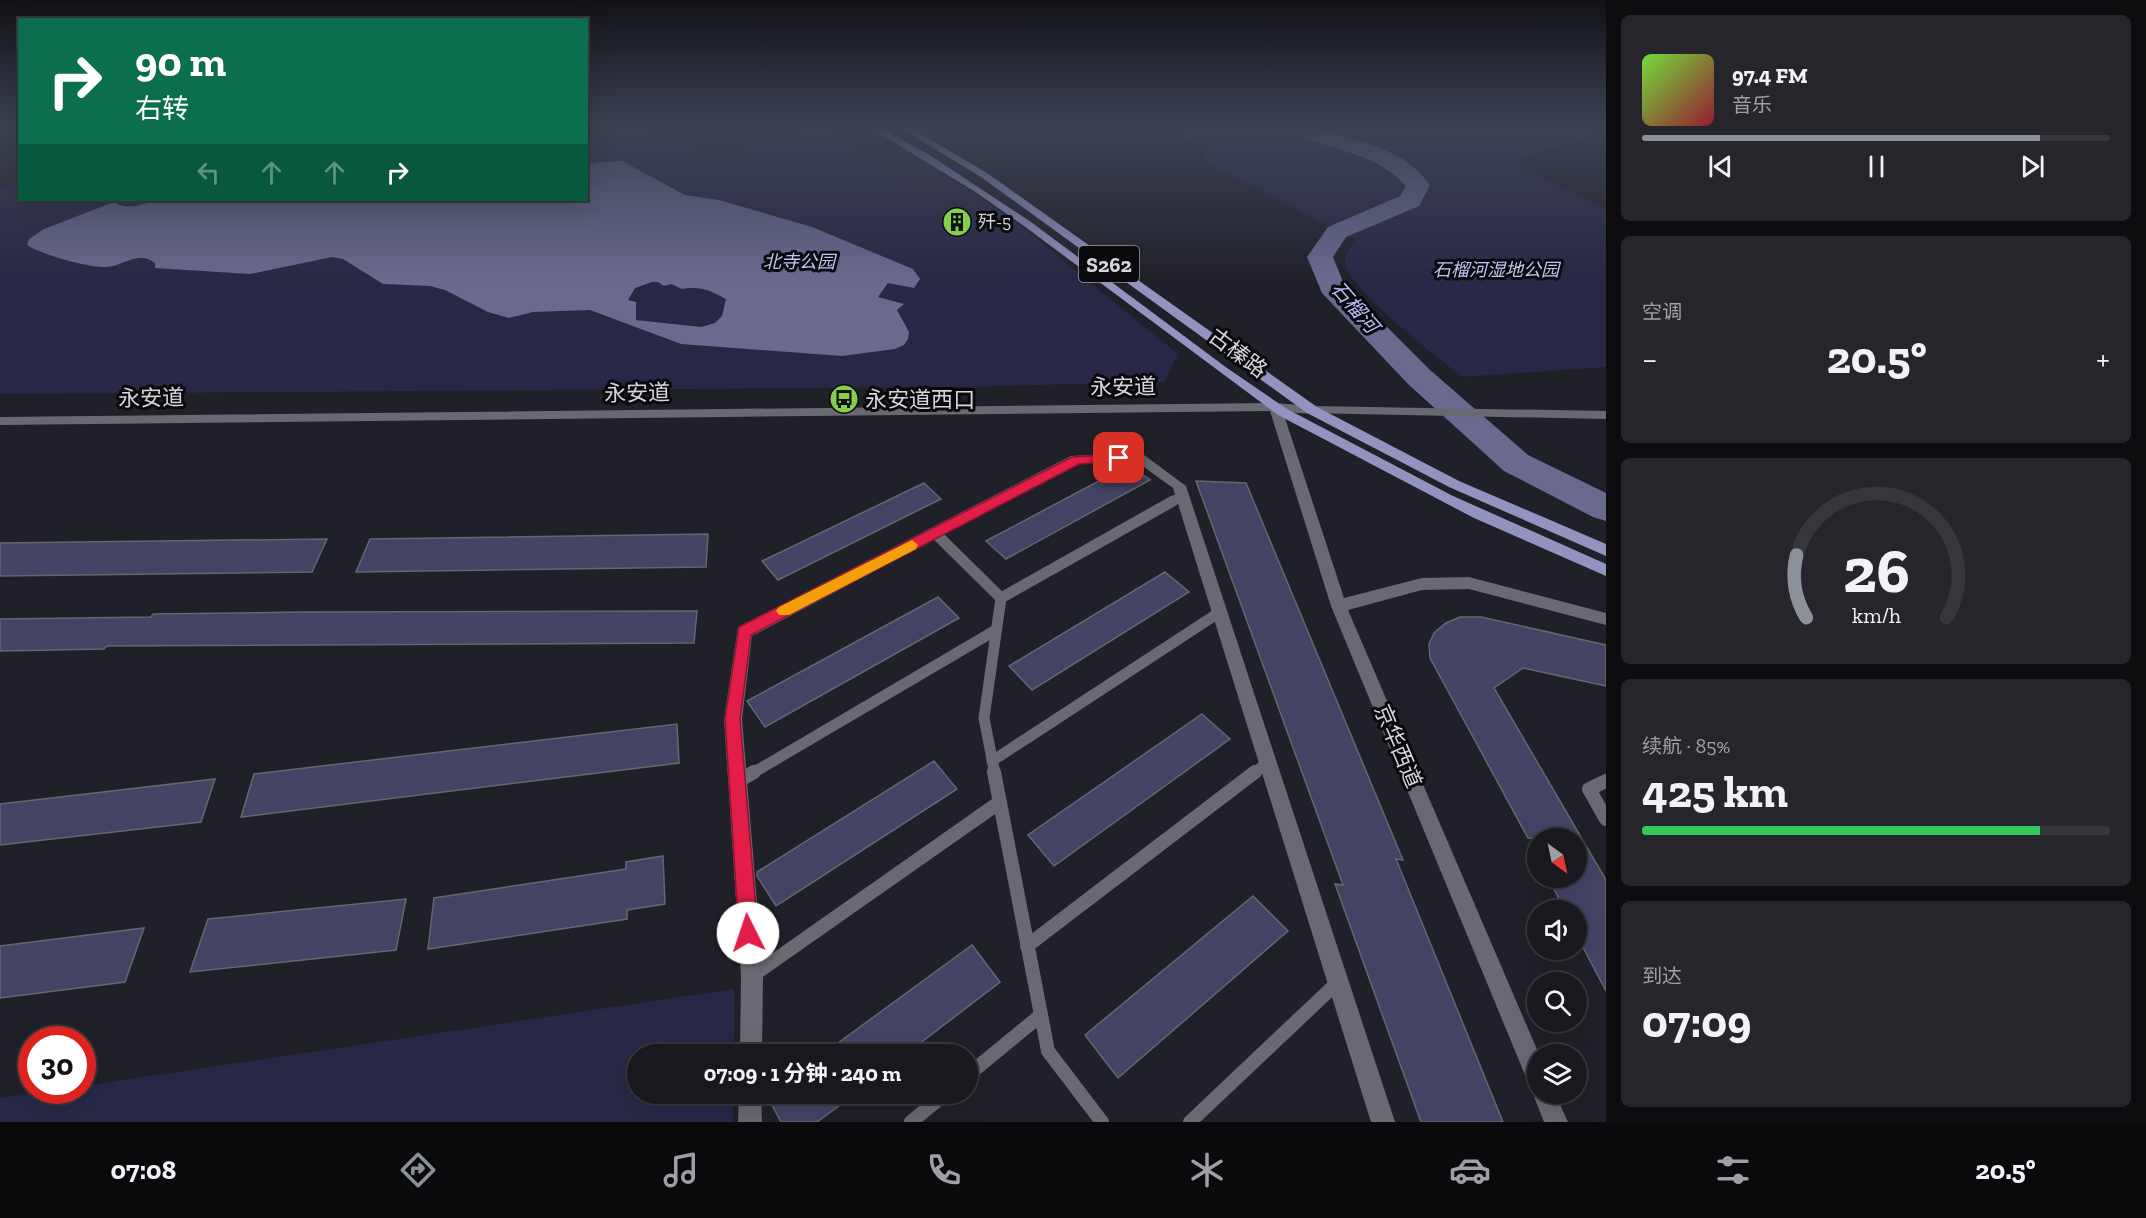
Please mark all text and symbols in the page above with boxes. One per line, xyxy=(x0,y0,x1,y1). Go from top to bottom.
text: 90 m xyxy=(135,36,226,87)
icon: right xyxy=(36,42,114,120)
text: 97.4 FM xyxy=(1732,62,1808,89)
text: 右转 xyxy=(135,93,189,125)
text: 音乐 xyxy=(1732,93,1772,117)
icon: previous xyxy=(1704,150,1737,183)
icon: pause xyxy=(1860,150,1893,183)
icon: next xyxy=(2016,150,2049,183)
icon: left xyxy=(192,156,225,189)
icon: ahead xyxy=(255,156,288,189)
icon: ahead xyxy=(318,156,351,189)
icon: right xyxy=(381,156,414,189)
building icon: 歼-5 xyxy=(941,206,973,238)
place label: 歼-5 xyxy=(978,211,1011,233)
road number: S262 xyxy=(1079,246,1139,282)
park label: 北寺公园 xyxy=(763,251,838,273)
park label: 石榴河湿地公园 xyxy=(1433,259,1562,281)
water label: 石榴河 xyxy=(1326,276,1386,341)
text: 空调 xyxy=(1642,300,1682,324)
street label: 古榛路 xyxy=(1204,322,1272,384)
text: 20.5° xyxy=(1827,331,1927,385)
text: − xyxy=(1642,339,1657,378)
text: + xyxy=(2096,339,2110,378)
street label: 永安道 xyxy=(1090,373,1156,401)
street label: 永安道 xyxy=(604,379,670,407)
bus stop icon: 永安道西口 xyxy=(828,383,860,415)
street label: 永安道 xyxy=(118,384,184,412)
place label: 永安道西口 xyxy=(865,386,975,413)
pin xyxy=(1093,432,1144,483)
icon: arrive xyxy=(1102,441,1135,474)
text: 26 xyxy=(1843,533,1909,608)
text: km/h xyxy=(1852,603,1900,628)
street label: 京华西道 xyxy=(1368,700,1428,792)
text: 续航 · 85% xyxy=(1642,734,1730,758)
text: 425 km xyxy=(1642,765,1788,819)
north arrow xyxy=(1527,828,1587,888)
map controls xyxy=(1527,828,1587,1104)
button: sound xyxy=(1527,900,1587,960)
position arrow xyxy=(716,901,780,965)
text: 到达 xyxy=(1642,964,1682,988)
button: search xyxy=(1527,972,1587,1032)
text: 07:09 xyxy=(1642,995,1751,1049)
speed limit sign: 30 xyxy=(18,1026,96,1104)
button: layers xyxy=(1527,1044,1587,1104)
text: 07:09 · 1 分钟 · 240 m xyxy=(704,1060,901,1087)
icon: directions xyxy=(397,1149,439,1191)
icon: music xyxy=(660,1149,702,1191)
icon: phone xyxy=(923,1149,965,1191)
icon: climate xyxy=(1186,1149,1228,1191)
icon: car xyxy=(1449,1149,1491,1191)
icon: filters xyxy=(1712,1149,1754,1191)
text: 07:08 xyxy=(111,1154,176,1186)
text: 20.5° xyxy=(1975,1154,2035,1186)

